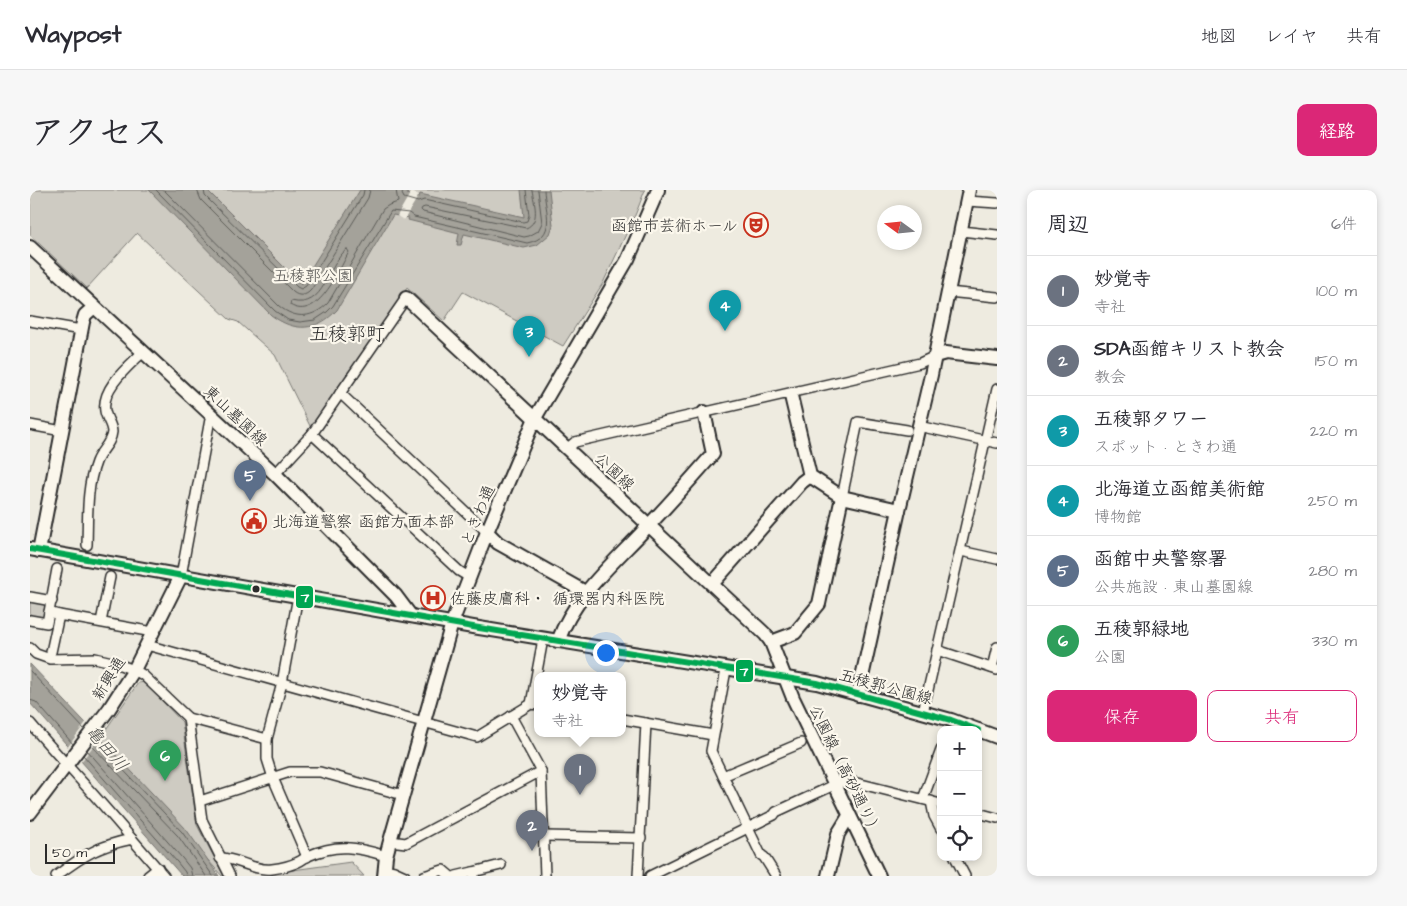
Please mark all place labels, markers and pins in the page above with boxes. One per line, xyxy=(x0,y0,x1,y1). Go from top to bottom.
theatre icon: 函館市芸術ホール xyxy=(743,212,769,238)
place label: 函館市芸術ホール xyxy=(611,215,738,237)
pin: 4 xyxy=(709,290,741,331)
pin: 3 xyxy=(513,316,545,357)
pin: 5 xyxy=(234,460,266,501)
public building icon: 北海道警察 函館方面本部 xyxy=(241,508,267,534)
place label: 北海道警察 函館方面本部 xyxy=(272,511,454,533)
unlabelled marker xyxy=(251,584,261,594)
hospital icon: 佐藤皮膚科・ 循環器内科医院 xyxy=(420,585,446,611)
place label: 佐藤皮膚科・ 循環器内科医院 xyxy=(450,588,664,610)
pin: 6 xyxy=(149,740,181,781)
pin: 1 xyxy=(564,754,596,795)
pin: 2 xyxy=(516,810,548,851)

